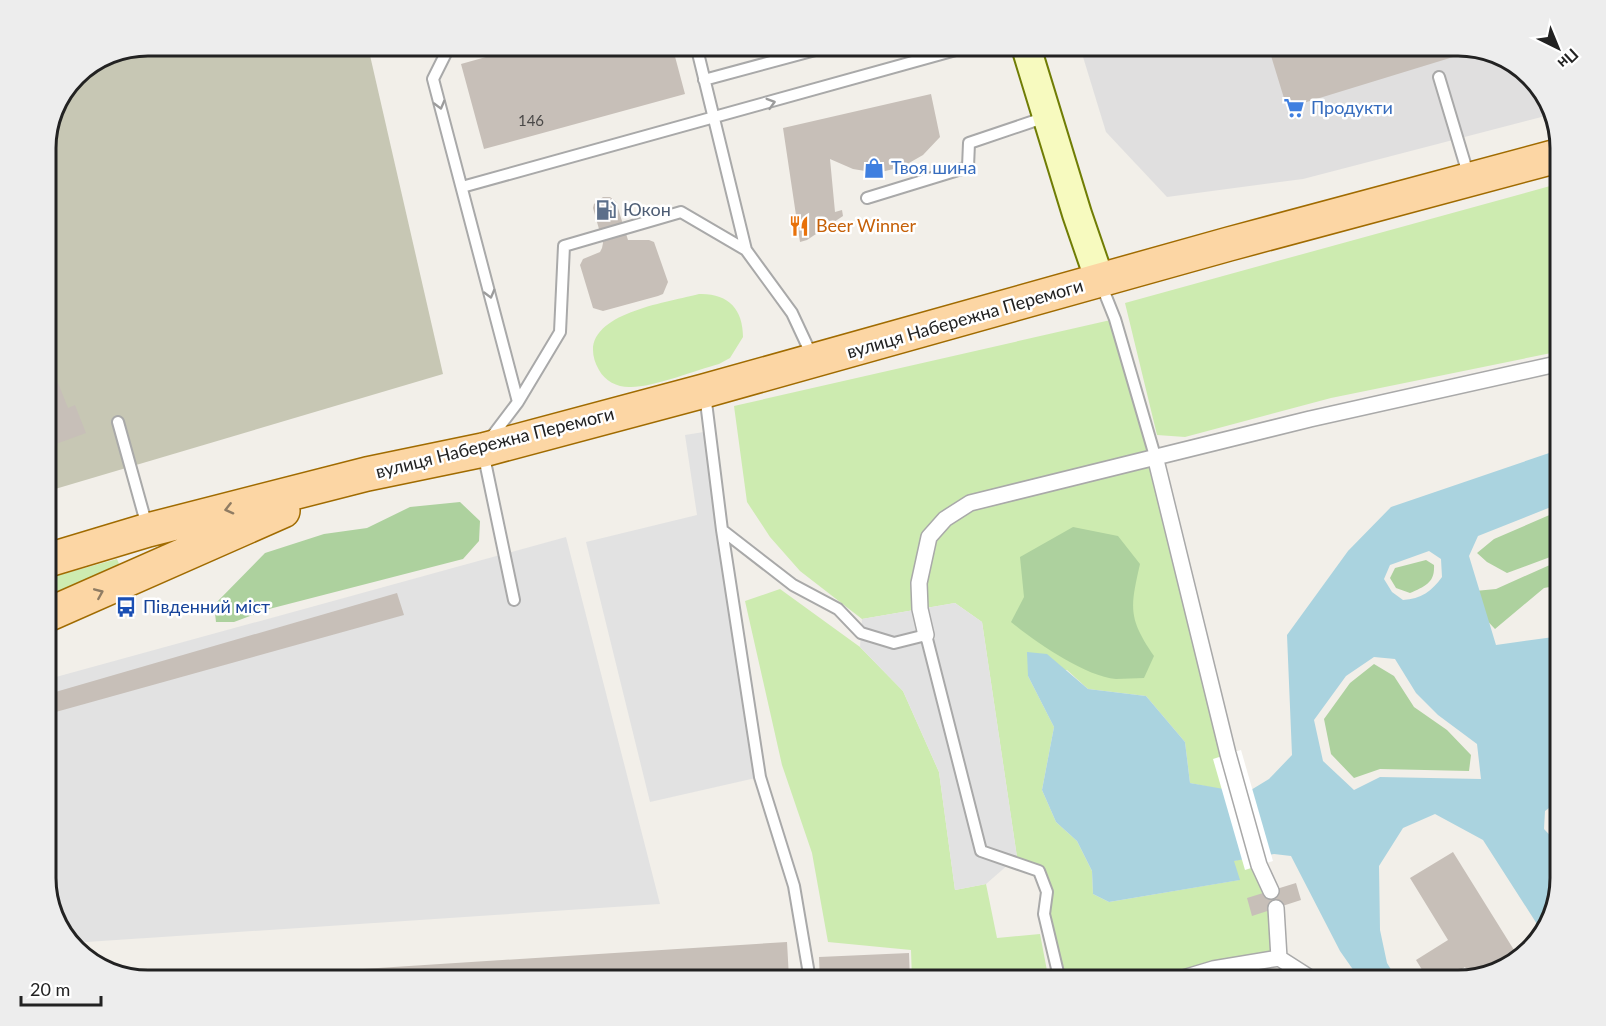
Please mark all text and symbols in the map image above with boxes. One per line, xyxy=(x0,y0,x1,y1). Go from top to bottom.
north arrow xyxy=(1528,18,1588,78)
text: Пн xyxy=(1554,45,1583,73)
supermarket icon: Продукти xyxy=(1282,96,1306,120)
place label: Продукти xyxy=(1311,96,1393,118)
one-way arrow xyxy=(765,98,776,110)
one-way arrow xyxy=(433,99,445,110)
house number: 146 xyxy=(518,111,544,129)
shop icon: Твоя шина xyxy=(862,156,886,180)
place label: Твоя шина xyxy=(891,156,976,178)
fuel station icon: Юкон xyxy=(594,198,618,222)
place label: Юкон xyxy=(623,198,671,220)
restaurant icon: Beer Winner xyxy=(787,214,811,238)
place label: Beer Winner xyxy=(816,214,917,236)
street label: вулиця Набережна Перемоги xyxy=(844,274,1086,362)
one-way arrow xyxy=(483,288,495,298)
street label: вулиця Набережна Перемоги xyxy=(373,402,616,482)
one-way arrow xyxy=(224,502,234,515)
one-way arrow xyxy=(93,588,104,600)
bus stop icon: Південний міст xyxy=(114,595,138,619)
place label: Південний міст xyxy=(143,595,270,617)
scale bar xyxy=(21,969,100,1007)
text: 20 m xyxy=(30,978,70,1000)

